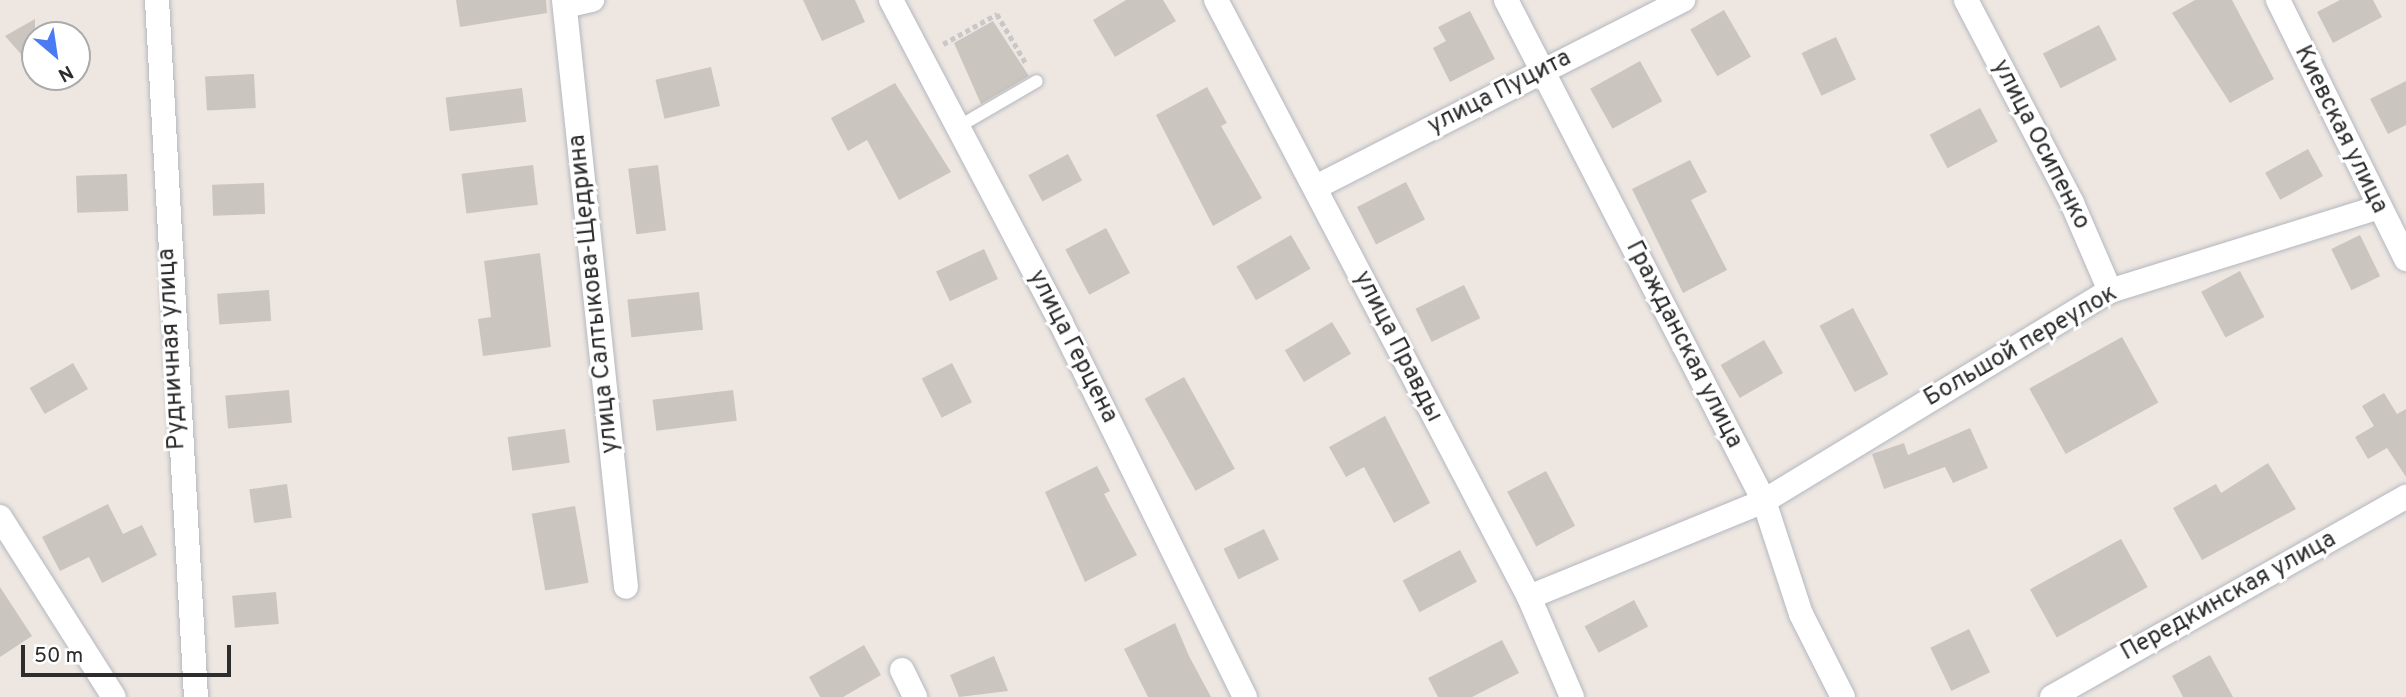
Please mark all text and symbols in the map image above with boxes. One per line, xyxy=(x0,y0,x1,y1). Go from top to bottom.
north arrow xyxy=(21,21,91,91)
street label: Киевская улица xyxy=(2287,41,2393,219)
street label: улица Пуцита xyxy=(1424,45,1576,141)
street label: улица Осипенко xyxy=(1985,55,2095,235)
text: N xyxy=(53,59,77,86)
street label: улица Салтыкова-Щедрина xyxy=(564,133,626,455)
street label: Гражданская улица xyxy=(1618,237,1748,453)
street label: Рудничная улица xyxy=(153,247,193,451)
street label: улица Герцена xyxy=(1021,266,1123,428)
street label: улица Правды xyxy=(1346,267,1448,427)
street label: Большой переулок xyxy=(1919,280,2123,414)
street label: Передкинская улица xyxy=(2116,526,2342,668)
scale bar xyxy=(24,630,234,674)
text: 50 m xyxy=(34,643,83,670)

